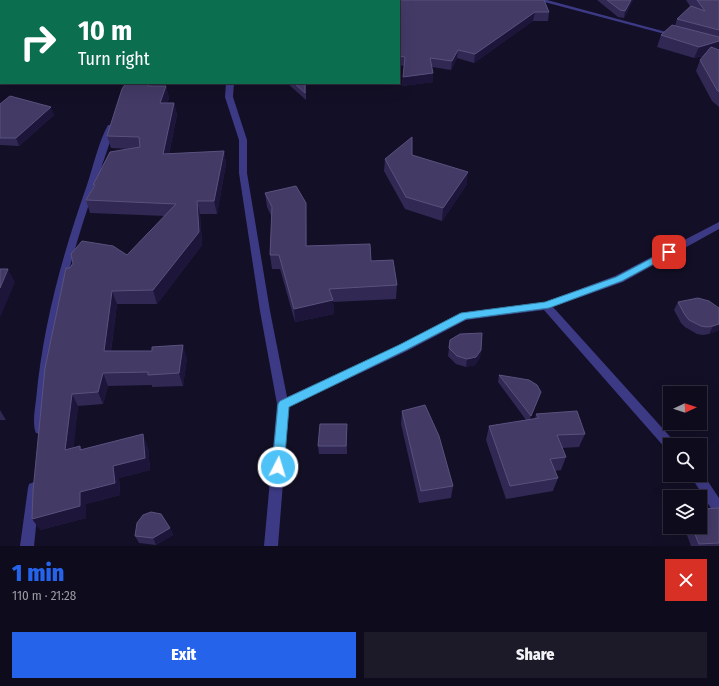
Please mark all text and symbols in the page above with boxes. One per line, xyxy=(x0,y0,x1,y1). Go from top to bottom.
text: 10 m xyxy=(78,14,132,47)
icon: right xyxy=(12,16,64,68)
text: Turn right xyxy=(78,48,150,70)
pin xyxy=(652,235,686,269)
icon: arrive xyxy=(658,241,680,263)
north arrow xyxy=(663,386,707,430)
map controls xyxy=(663,386,707,534)
button: search xyxy=(663,438,707,482)
position arrow xyxy=(257,446,299,488)
button: layers xyxy=(663,490,707,534)
text: 1 min xyxy=(12,559,64,587)
button: close xyxy=(665,559,707,601)
text: 110 m · 21:28 xyxy=(12,588,76,603)
button: Exit xyxy=(12,632,356,678)
button: Share xyxy=(364,632,707,678)

